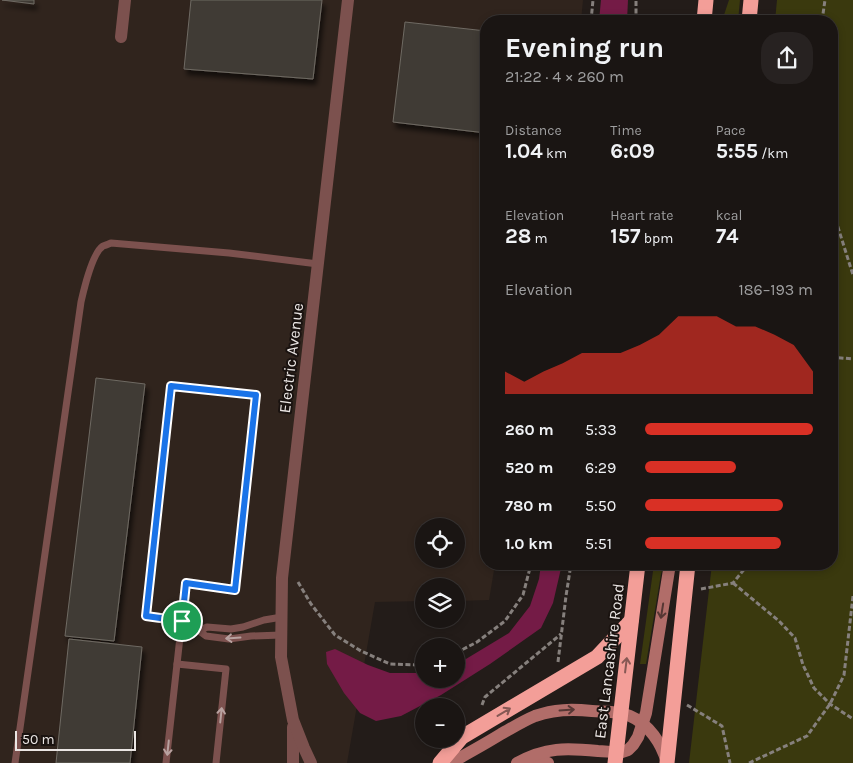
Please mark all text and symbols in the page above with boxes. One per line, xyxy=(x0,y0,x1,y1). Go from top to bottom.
text: Evening run xyxy=(505,31,664,64)
button: share xyxy=(761,32,813,84)
text: 21:22 · 4 × 260 m xyxy=(505,67,624,86)
text: Distance xyxy=(505,122,562,139)
text: Time xyxy=(610,122,642,139)
text: Pace xyxy=(716,122,746,139)
text: 1.04 xyxy=(505,139,543,163)
text: 6:09 xyxy=(610,139,655,163)
text: 5:55 xyxy=(716,139,758,163)
text: km xyxy=(543,145,567,162)
text: /km xyxy=(758,145,788,162)
text: Elevation xyxy=(505,207,564,224)
text: Heart rate xyxy=(610,207,673,224)
text: kcal xyxy=(716,207,742,224)
text: 28 xyxy=(505,224,531,248)
text: 157 xyxy=(610,224,640,248)
text: 74 xyxy=(716,224,739,248)
text: m xyxy=(531,230,548,247)
text: bpm xyxy=(640,230,673,247)
text: Elevation xyxy=(505,280,573,299)
text: 186–193 m xyxy=(738,280,813,299)
street label: Electric Avenue xyxy=(275,302,307,414)
text: 260 m xyxy=(505,420,554,439)
text: 5:33 xyxy=(585,420,617,439)
text: 520 m xyxy=(505,458,553,477)
text: 6:29 xyxy=(585,458,616,477)
text: 780 m xyxy=(505,496,553,515)
text: 5:50 xyxy=(585,496,616,515)
map controls xyxy=(415,518,465,748)
button: locate xyxy=(415,518,465,568)
text: 1.0 km xyxy=(505,534,553,553)
text: 5:51 xyxy=(585,534,612,553)
button: layers xyxy=(415,578,465,628)
street label: East Lancashire Road xyxy=(590,582,628,740)
pin xyxy=(161,600,203,642)
one-way arrow xyxy=(657,603,667,619)
icon: arrive xyxy=(168,607,196,635)
one-way arrow xyxy=(225,634,241,643)
button: + xyxy=(415,638,465,688)
one-way arrow xyxy=(621,657,631,673)
button: − xyxy=(415,698,465,748)
one-way arrow xyxy=(558,705,574,714)
one-way arrow xyxy=(216,707,226,723)
one-way arrow xyxy=(497,707,511,717)
scale bar xyxy=(15,728,136,751)
text: 50 m xyxy=(22,731,55,748)
one-way arrow xyxy=(163,739,173,755)

